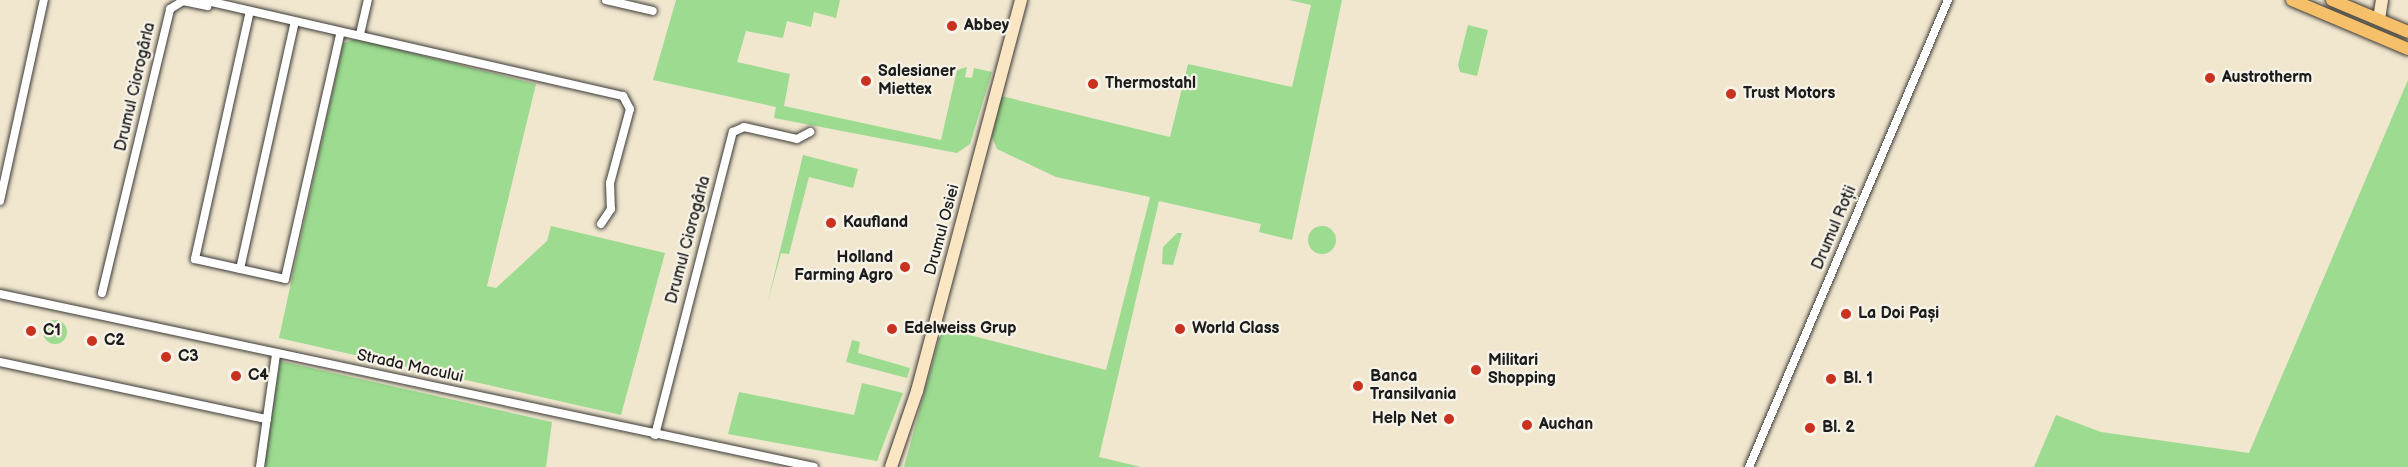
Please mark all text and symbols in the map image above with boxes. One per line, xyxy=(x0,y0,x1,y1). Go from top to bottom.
place label: Abbey xyxy=(964,16,1009,36)
marker: Abbey xyxy=(945,19,959,33)
street label: Drumul Ciorogârla xyxy=(112,21,160,153)
place label: Salesianer Miettex xyxy=(878,62,956,100)
place label: Austrotherm xyxy=(2222,68,2312,88)
marker: Austrotherm xyxy=(2203,71,2217,85)
marker: Salesianer Miettex xyxy=(859,74,873,88)
place label: Thermostahl xyxy=(1105,74,1196,94)
marker: Thermostahl xyxy=(1086,77,1100,91)
place label: Trust Motors xyxy=(1743,84,1835,104)
marker: Trust Motors xyxy=(1724,87,1738,101)
street label: Drumul Ciorogârla xyxy=(663,174,715,306)
street label: Drumul Osiei xyxy=(922,182,964,278)
street label: Drumul Roții xyxy=(1809,183,1861,273)
place label: Kaufland xyxy=(843,213,908,233)
marker: Kaufland xyxy=(824,216,838,230)
place label: Holland Farming Agro xyxy=(794,248,893,286)
marker: Holland Farming Agro xyxy=(898,260,912,274)
place label: La Doi Pași xyxy=(1858,304,1939,324)
marker: La Doi Pași xyxy=(1839,307,1853,321)
place label: Edelweiss Grup xyxy=(904,319,1016,339)
place label: World Class xyxy=(1192,319,1279,339)
place label: C1 xyxy=(43,321,61,341)
marker: Edelweiss Grup xyxy=(885,322,899,336)
marker: World Class xyxy=(1173,322,1187,336)
marker: C1 xyxy=(24,324,38,338)
place label: C2 xyxy=(104,331,125,351)
marker: C2 xyxy=(85,334,99,348)
street label: Strada Macului xyxy=(355,346,465,388)
place label: C3 xyxy=(178,347,199,367)
marker: C3 xyxy=(159,350,173,364)
place label: Militari Shopping xyxy=(1488,351,1556,389)
marker: Militari Shopping xyxy=(1469,363,1483,377)
place label: C4 xyxy=(248,366,269,386)
place label: Banca Transilvania xyxy=(1370,367,1456,405)
marker: C4 xyxy=(229,369,243,383)
place label: Bl. 1 xyxy=(1843,369,1873,389)
marker: Bl. 1 xyxy=(1824,372,1838,386)
marker: Banca Transilvania xyxy=(1351,379,1365,393)
place label: Help Net xyxy=(1372,409,1437,429)
marker: Help Net xyxy=(1442,412,1456,426)
place label: Auchan xyxy=(1539,415,1593,435)
marker: Auchan xyxy=(1520,418,1534,432)
place label: Bl. 2 xyxy=(1822,418,1855,438)
marker: Bl. 2 xyxy=(1803,421,1817,435)

